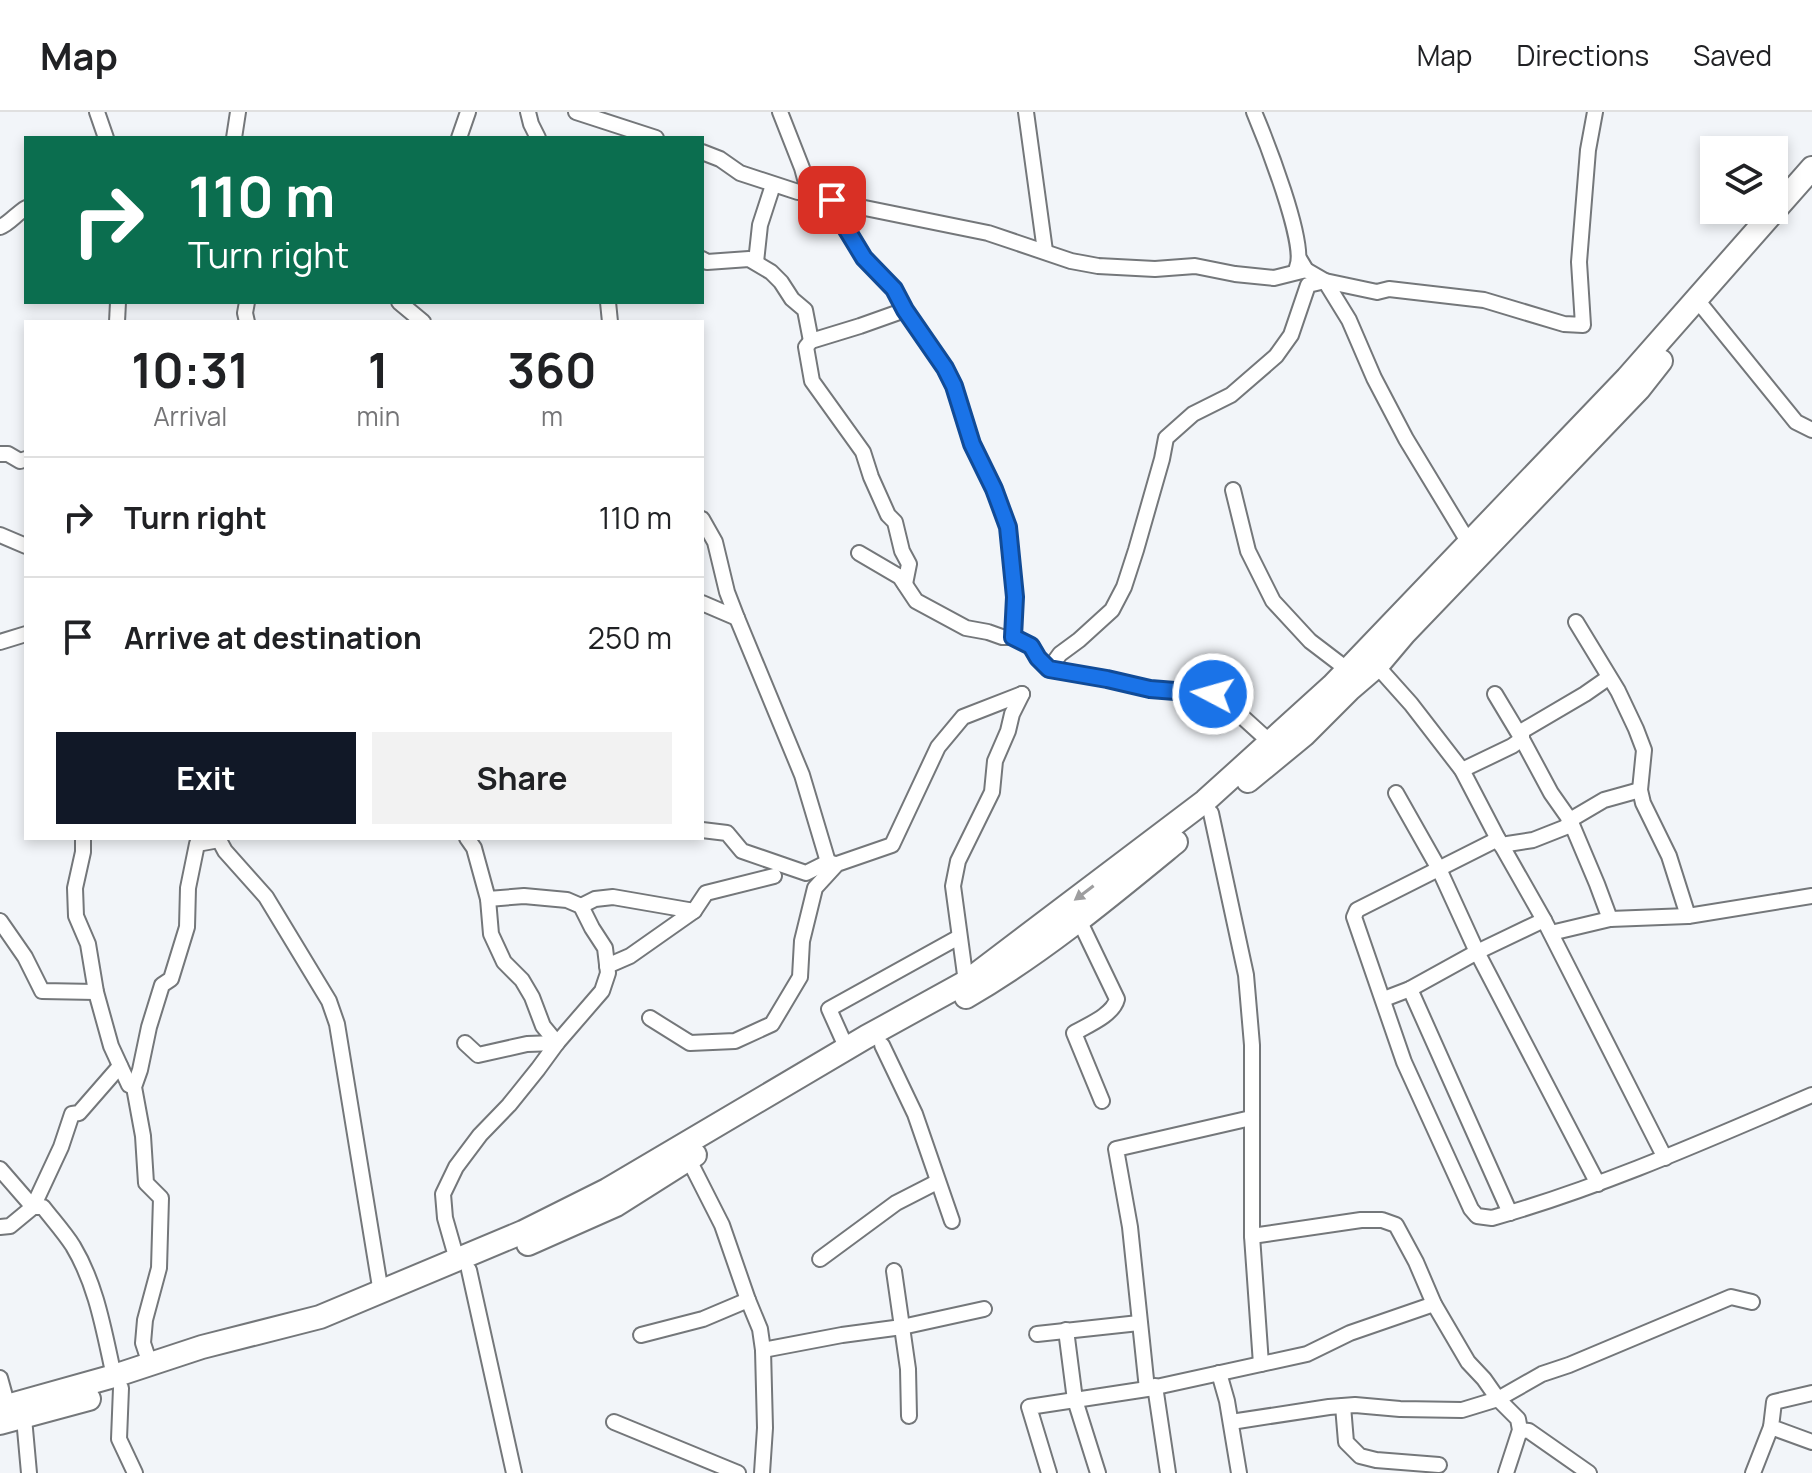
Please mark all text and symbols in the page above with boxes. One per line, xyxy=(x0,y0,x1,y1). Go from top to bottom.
text: Map xyxy=(40,29,118,81)
text: Map xyxy=(1417,36,1472,74)
text: Directions xyxy=(1516,36,1649,74)
text: Saved xyxy=(1693,36,1772,74)
map controls xyxy=(1700,136,1788,224)
button: layers xyxy=(1700,136,1788,224)
text: 110 m xyxy=(188,157,335,234)
pin xyxy=(798,166,866,234)
icon: right xyxy=(56,168,160,272)
icon: arrive xyxy=(810,178,854,222)
text: Turn right xyxy=(188,230,349,279)
text: 10:31 xyxy=(131,337,249,402)
text: 1 xyxy=(368,337,389,402)
text: 360 xyxy=(507,337,597,402)
text: Arrival xyxy=(153,398,227,434)
text: min xyxy=(357,398,400,434)
text: m xyxy=(541,398,563,434)
icon: right xyxy=(56,495,100,539)
text: Turn right xyxy=(124,497,267,538)
text: 110 m xyxy=(599,497,672,538)
icon: arrive xyxy=(56,615,100,659)
text: Arrive at destination xyxy=(124,617,422,658)
text: 250 m xyxy=(588,617,672,658)
position arrow xyxy=(1171,652,1255,736)
button: Exit xyxy=(56,732,356,824)
button: Share xyxy=(372,732,672,824)
one-way arrow xyxy=(1074,885,1095,901)

